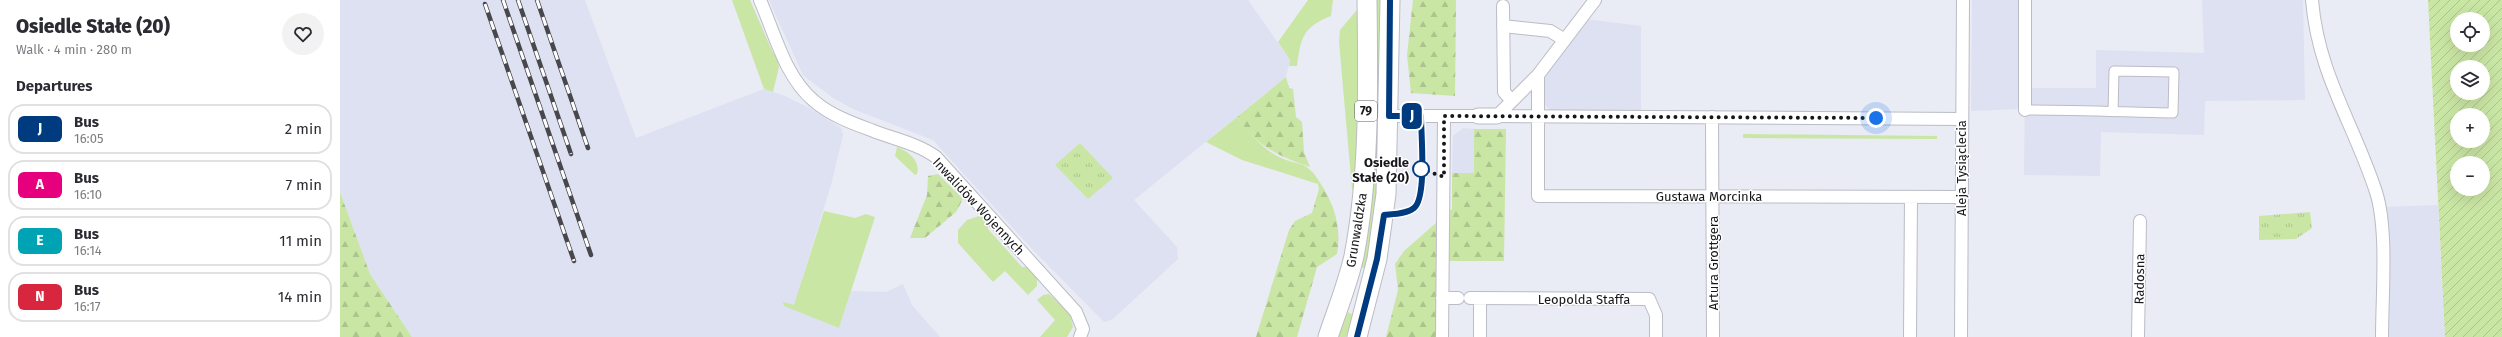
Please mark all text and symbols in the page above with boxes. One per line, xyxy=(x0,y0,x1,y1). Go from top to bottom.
map controls xyxy=(2450,12,2490,196)
button: locate xyxy=(2450,12,2490,52)
button: heart xyxy=(282,13,324,55)
text: Osiedle Stałe (20) xyxy=(16,15,170,38)
text: Walk · 4 min · 280 m xyxy=(16,42,132,57)
button: layers xyxy=(2450,60,2490,100)
text: Departures xyxy=(16,77,93,95)
road number: 79 xyxy=(1355,101,1377,121)
line badge: J xyxy=(1399,103,1425,129)
text: J xyxy=(1410,107,1414,124)
your location xyxy=(1866,108,1886,128)
button: + xyxy=(2450,108,2490,148)
text: Bus xyxy=(74,113,99,131)
text: J xyxy=(38,120,42,137)
text: 2 min xyxy=(285,120,322,138)
street label: Aleja Tysiąclecia xyxy=(1954,120,1969,216)
text: 16:05 xyxy=(74,131,103,146)
street label: Inwalidów Wojennych xyxy=(930,155,1028,258)
place label: Osiedle Stałe (20) xyxy=(1352,155,1409,185)
button: − xyxy=(2450,156,2490,196)
marker: Osiedle Stałe (20) xyxy=(1412,160,1430,178)
text: Bus xyxy=(74,169,99,187)
text: A xyxy=(36,176,44,193)
text: 7 min xyxy=(285,176,322,194)
text: 16:10 xyxy=(74,187,102,202)
street label: Gustawa Morcinka xyxy=(1656,189,1762,204)
street label: Grunwaldzka xyxy=(1343,192,1370,268)
street label: Artura Grottgera xyxy=(1706,216,1721,310)
text: Bus xyxy=(74,225,99,243)
text: E xyxy=(36,232,44,249)
text: 11 min xyxy=(279,232,322,250)
text: 16:14 xyxy=(74,243,102,258)
street label: Radosna xyxy=(2132,253,2147,305)
text: Bus xyxy=(74,281,99,299)
text: N xyxy=(35,288,45,305)
text: 14 min xyxy=(278,288,322,306)
street label: Leopolda Staffa xyxy=(1538,292,1630,307)
text: 16:17 xyxy=(74,299,101,314)

